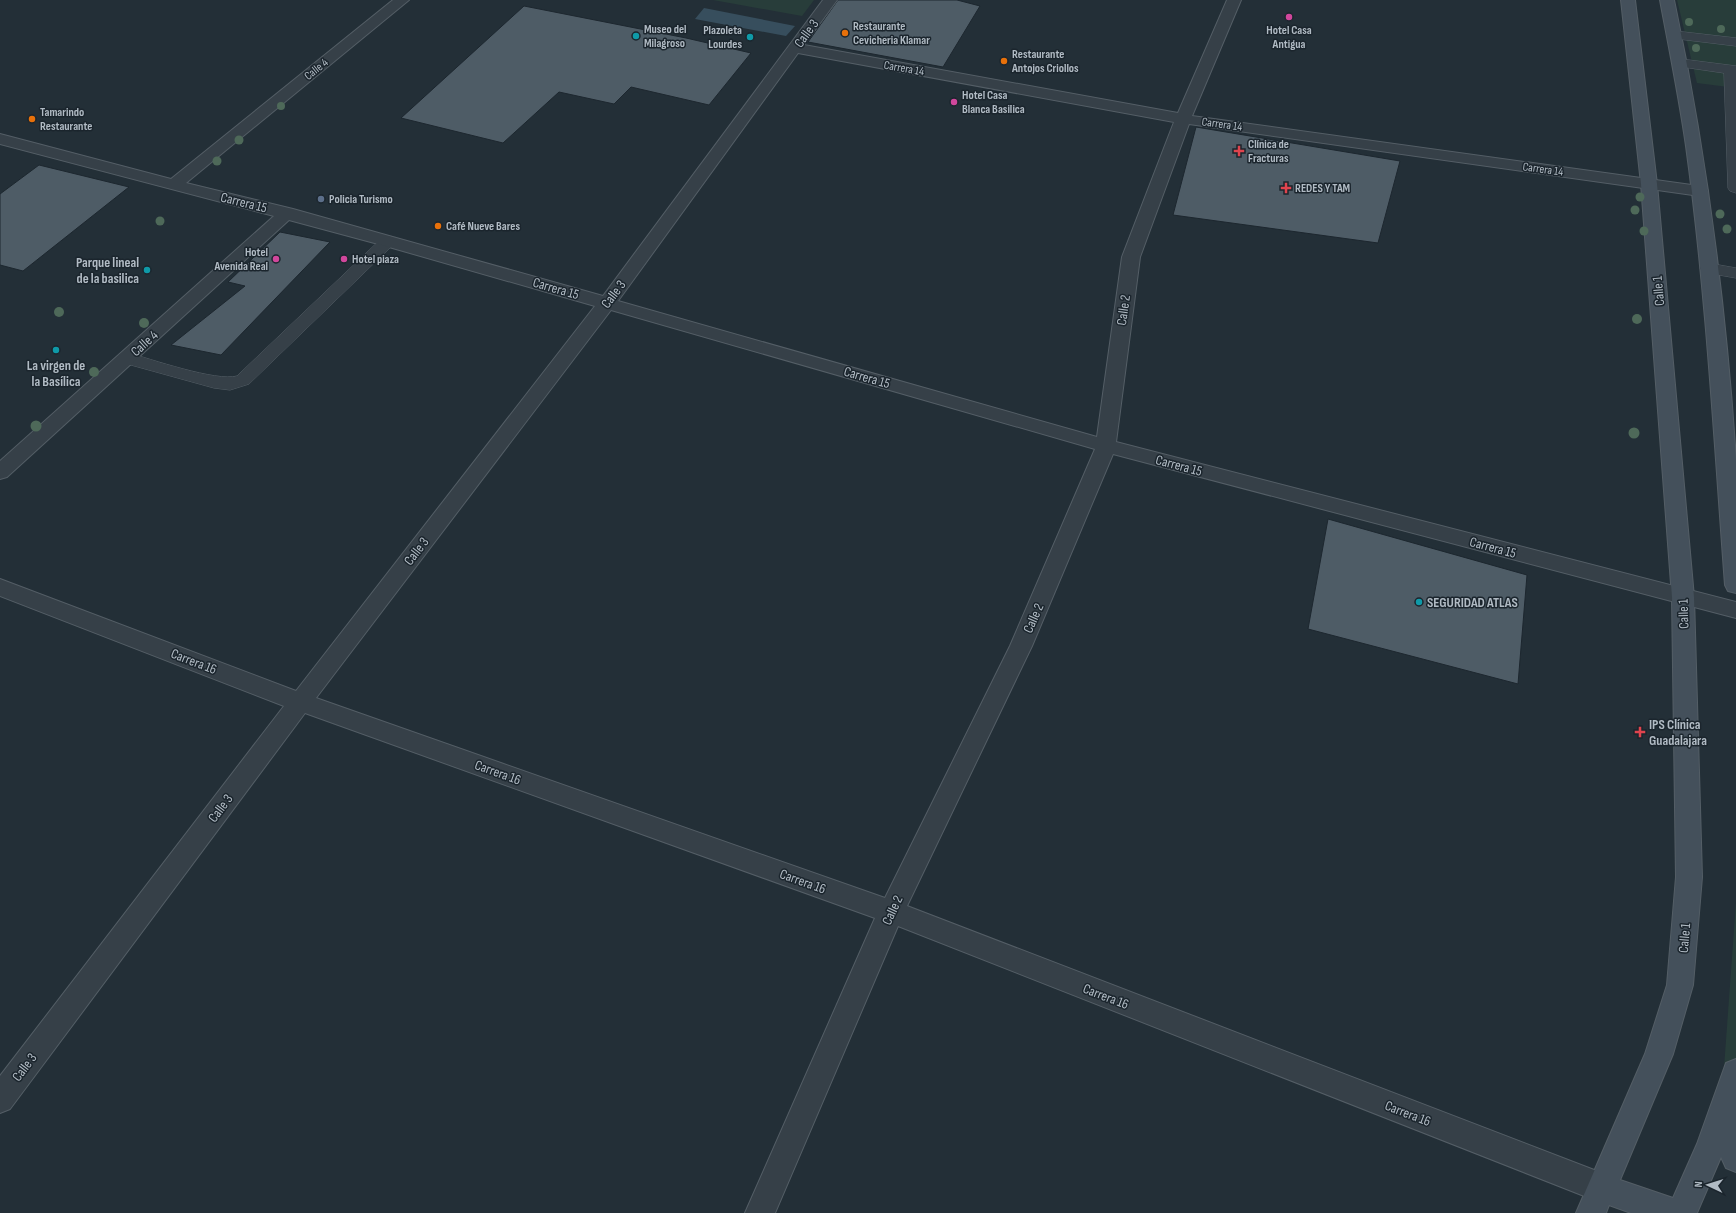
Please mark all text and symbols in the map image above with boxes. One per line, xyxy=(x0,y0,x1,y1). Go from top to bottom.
marker: Hotel Casa Antigua xyxy=(1284,12,1294,22)
street label: Calle 3 xyxy=(790,16,822,51)
place label: Restaurante Cevicheria Klamar xyxy=(853,19,930,48)
place label: Museo del Milagroso xyxy=(644,22,686,51)
place label: Plazoleta Lourdes xyxy=(703,23,742,52)
place label: Hotel Casa Antigua xyxy=(1266,23,1312,52)
marker: Restaurante Cevicheria Klamar xyxy=(840,28,850,38)
marker: Museo del Milagroso xyxy=(631,31,641,41)
marker: Plazoleta Lourdes xyxy=(745,32,755,42)
place label: Restaurante Antojos Criollos xyxy=(1011,47,1079,76)
street label: Calle 4 xyxy=(301,55,331,84)
marker: Restaurante Antojos Criollos xyxy=(999,56,1009,66)
street label: Carrera 14 xyxy=(883,58,925,79)
place label: Hotel Casa Blanca Basilica xyxy=(962,88,1025,117)
marker: Hotel Casa Blanca Basilica xyxy=(949,97,959,107)
place label: Tamarindo Restaurante xyxy=(40,105,92,134)
marker: Tamarindo Restaurante xyxy=(27,114,37,124)
street label: Carrera 14 xyxy=(1201,114,1243,135)
place label: Clínica de Fracturas xyxy=(1248,137,1289,166)
marker: Clínica de Fracturas xyxy=(1233,145,1245,157)
street label: Carrera 14 xyxy=(1522,159,1564,180)
place label: REDES Y TAM xyxy=(1295,181,1351,196)
marker: REDES Y TAM xyxy=(1280,182,1292,194)
street label: Carrera 15 xyxy=(219,189,269,217)
place label: Policia Turismo xyxy=(329,192,393,207)
marker: Policia Turismo xyxy=(316,194,326,204)
place label: Café Nueve Bares xyxy=(446,219,520,234)
marker: Café Nueve Bares xyxy=(433,221,443,231)
place label: Hotel Avenida Real xyxy=(213,245,268,274)
place label: Hotel piaza xyxy=(352,252,399,267)
place label: Parque lineal de la basilica xyxy=(76,254,139,287)
marker: Hotel Avenida Real xyxy=(271,254,281,264)
marker: Hotel piaza xyxy=(339,254,349,264)
marker: Parque lineal de la basilica xyxy=(142,265,152,275)
street label: Carrera 15 xyxy=(531,274,581,303)
street label: Calle 1 xyxy=(1649,275,1668,307)
street label: Calle 3 xyxy=(597,277,630,312)
street label: Calle 2 xyxy=(1113,293,1134,326)
street label: Calle 4 xyxy=(127,327,162,360)
marker: La virgen de la Basílica xyxy=(51,345,61,355)
place label: La virgen de la Basílica xyxy=(27,357,85,390)
street label: Carrera 15 xyxy=(842,363,892,392)
street label: Carrera 15 xyxy=(1154,451,1204,480)
street label: Carrera 15 xyxy=(1468,533,1518,562)
street label: Calle 3 xyxy=(400,534,433,569)
place label: SEGURIDAD ATLAS xyxy=(1427,594,1518,611)
marker: SEGURIDAD ATLAS xyxy=(1414,597,1424,607)
street label: Calle 1 xyxy=(1674,599,1693,629)
street label: Calle 2 xyxy=(1019,600,1048,636)
street label: Carrera 16 xyxy=(168,645,219,678)
place label: IPS Clínica Guadalajara xyxy=(1649,716,1707,749)
marker: IPS Clínica Guadalajara xyxy=(1634,726,1646,738)
street label: Carrera 16 xyxy=(472,756,523,789)
street label: Calle 3 xyxy=(204,791,237,826)
street label: Carrera 16 xyxy=(777,865,828,898)
street label: Calle 2 xyxy=(878,892,907,928)
street label: Calle 1 xyxy=(1675,922,1694,954)
street label: Carrera 16 xyxy=(1080,980,1131,1013)
street label: Calle 3 xyxy=(8,1050,41,1085)
street label: Carrera 16 xyxy=(1382,1097,1433,1130)
north arrow xyxy=(1688,1165,1728,1205)
text: N xyxy=(1692,1181,1705,1188)

